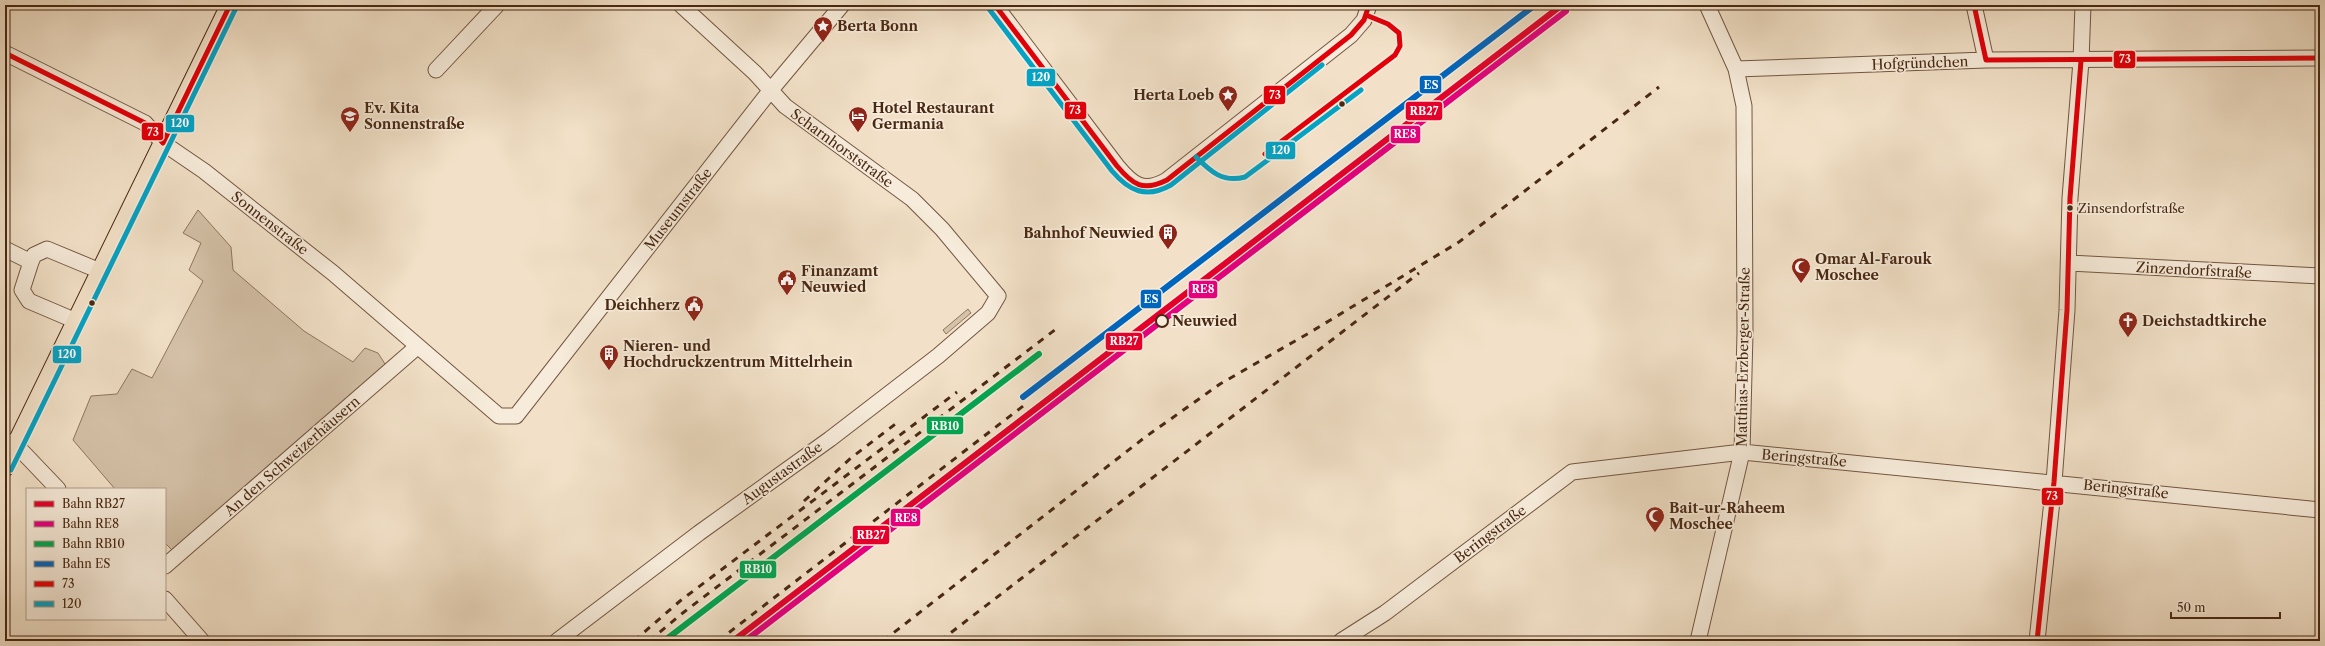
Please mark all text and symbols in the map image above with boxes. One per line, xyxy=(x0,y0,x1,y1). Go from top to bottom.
place icon: Berta Bonn xyxy=(812,15,834,43)
place label: Berta Bonn xyxy=(837,17,919,35)
line badge: 73 xyxy=(2113,50,2136,69)
street label: Hofgründchen xyxy=(1871,52,1969,74)
text: 73 xyxy=(2119,52,2131,66)
line badge: 120 xyxy=(1026,68,1056,87)
text: 120 xyxy=(1032,70,1050,84)
line badge: ES xyxy=(1419,75,1442,94)
text: ES xyxy=(1424,78,1439,92)
place icon: Herta Loeb xyxy=(1217,84,1239,112)
line badge: 73 xyxy=(1263,85,1286,105)
place label: Herta Loeb xyxy=(1133,86,1214,104)
text: 73 xyxy=(1269,88,1281,102)
place label: Ev. Kita Sonnenstraße xyxy=(364,99,465,133)
place label: Hotel Restaurant Germania xyxy=(872,99,995,133)
unlabelled marker xyxy=(1337,99,1347,109)
line badge: 73 xyxy=(1064,101,1087,120)
line badge: RB27 xyxy=(1405,101,1443,121)
text: 73 xyxy=(1069,103,1081,117)
text: RB27 xyxy=(1410,104,1439,118)
school or university icon: Ev. Kita Sonnenstraße xyxy=(339,105,361,133)
street label: Scharnhorststraße xyxy=(787,105,897,191)
hotel icon: Hotel Restaurant Germania xyxy=(847,105,869,133)
line badge: 120 xyxy=(165,114,195,133)
text: 120 xyxy=(171,116,189,130)
line badge: 73 xyxy=(141,122,164,141)
text: 73 xyxy=(147,125,159,139)
line badge: RE8 xyxy=(1390,125,1421,144)
text: RE8 xyxy=(1393,127,1417,141)
line badge: 120 xyxy=(1265,141,1296,160)
text: 120 xyxy=(1272,143,1290,157)
street label: Museumstraße xyxy=(640,164,716,254)
street label: Sonnenstraße xyxy=(228,187,312,259)
place label: Zinsendorfstraße xyxy=(2078,200,2185,216)
marker: Zinsendorfstraße xyxy=(2065,203,2075,213)
building icon: Bahnhof Neuwied xyxy=(1157,222,1179,250)
place label: Bahnhof Neuwied xyxy=(1023,224,1155,242)
place label: Omar Al-Farouk Moschee xyxy=(1815,250,1932,284)
mosque icon: Omar Al-Farouk Moschee xyxy=(1790,256,1812,284)
street label: Zinzendorfstraße xyxy=(2136,258,2253,282)
place label: Finanzamt Neuwied xyxy=(801,262,879,296)
street label: Matthias-Erzberger-Straße xyxy=(1732,267,1754,447)
public building icon: Finanzamt Neuwied xyxy=(776,268,798,296)
line badge: RE8 xyxy=(1188,280,1218,299)
text: RE8 xyxy=(1191,282,1215,296)
line badge: ES xyxy=(1140,289,1162,309)
text: ES xyxy=(1144,292,1159,306)
public building icon: Deichherz xyxy=(683,294,705,322)
place label: Deichherz xyxy=(604,296,680,314)
unlabelled marker xyxy=(87,298,97,308)
church icon: Deichstadtkirche xyxy=(2117,310,2139,338)
place label: Neuwied xyxy=(1172,312,1238,330)
place label: Deichstadtkirche xyxy=(2142,312,2267,330)
marker: Neuwied xyxy=(1155,314,1169,328)
line badge: RB27 xyxy=(1105,332,1143,351)
text: RB27 xyxy=(1110,334,1139,348)
place label: Nieren- und Hochdruckzentrum Mittelrhein xyxy=(623,337,853,371)
building icon: Nieren- und Hochdruckzentrum Mittelrhein xyxy=(598,343,620,371)
line badge: 120 xyxy=(52,345,82,364)
text: 120 xyxy=(58,347,76,361)
street label: An den Schweizerhäusern xyxy=(220,392,364,520)
line badge: RB10 xyxy=(926,416,964,435)
text: RB10 xyxy=(931,419,959,433)
street label: Augustastraße xyxy=(738,438,826,509)
street label: Beringstraße xyxy=(1761,445,1848,471)
street label: Beringstraße xyxy=(2082,476,2170,502)
line badge: 73 xyxy=(2041,487,2064,506)
legend xyxy=(26,488,166,620)
text: 73 xyxy=(2046,489,2058,503)
text: Bahn RB27 xyxy=(62,496,125,511)
place label: Bait-ur-Raheem Moschee xyxy=(1669,499,1785,533)
street label: Beringstraße xyxy=(1450,501,1530,567)
mosque icon: Bait-ur-Raheem Moschee xyxy=(1644,505,1666,533)
line badge: RE8 xyxy=(890,508,921,527)
text: RE8 xyxy=(894,511,918,525)
text: Bahn RE8 xyxy=(62,516,119,531)
line badge: RB27 xyxy=(852,525,890,545)
text: RB27 xyxy=(857,528,886,542)
text: Bahn RB10 xyxy=(62,536,125,551)
text: Bahn ES xyxy=(62,556,110,571)
line badge: RB10 xyxy=(739,560,777,579)
text: RB10 xyxy=(744,562,772,576)
text: 73 xyxy=(62,576,75,591)
scale bar xyxy=(2171,594,2280,620)
text: 120 xyxy=(62,596,82,611)
text: 50 m xyxy=(2177,600,2206,615)

